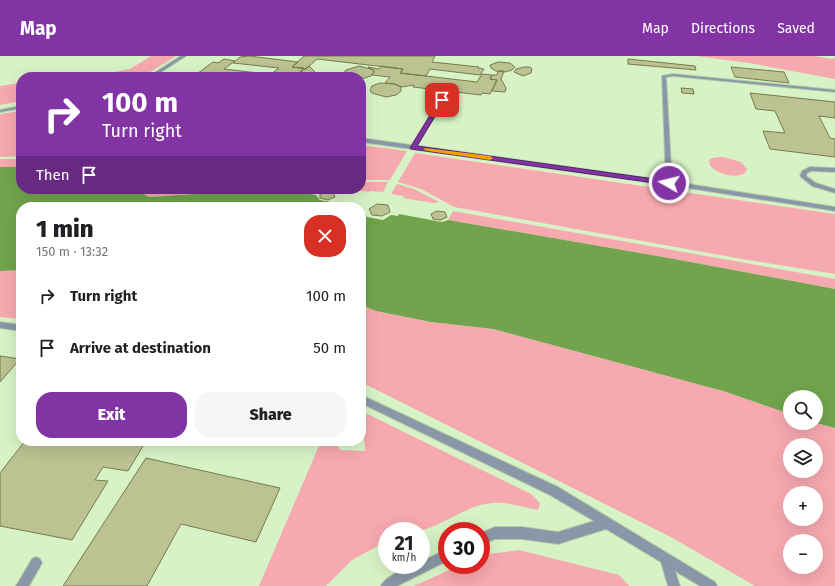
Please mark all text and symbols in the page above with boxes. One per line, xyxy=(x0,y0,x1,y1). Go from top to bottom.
text: Map xyxy=(20,17,57,40)
text: Map xyxy=(642,20,669,37)
text: Directions xyxy=(691,20,755,37)
text: Saved xyxy=(777,20,815,37)
pin xyxy=(425,83,459,117)
text: 100 m xyxy=(102,86,178,119)
icon: right xyxy=(36,88,88,140)
icon: arrive xyxy=(431,89,453,111)
text: Turn right xyxy=(102,120,182,142)
position arrow xyxy=(648,162,690,204)
icon: arrive xyxy=(78,164,100,186)
text: Then xyxy=(36,166,70,184)
text: 1 min xyxy=(36,215,94,243)
button: close xyxy=(304,215,346,257)
text: 150 m · 13:32 xyxy=(36,244,108,259)
icon: right xyxy=(36,285,58,307)
text: Turn right xyxy=(70,287,137,305)
text: 100 m xyxy=(306,287,346,305)
icon: arrive xyxy=(36,337,58,359)
text: Arrive at destination xyxy=(70,339,211,357)
text: 50 m xyxy=(313,339,346,357)
map controls xyxy=(783,390,823,574)
button: search xyxy=(783,390,823,430)
button: Exit xyxy=(36,392,187,438)
button: Share xyxy=(195,392,346,438)
button: layers xyxy=(783,438,823,478)
button: + xyxy=(783,486,823,526)
speed limit sign: 30 xyxy=(438,522,490,574)
text: 21 xyxy=(394,531,414,555)
button: − xyxy=(783,534,823,574)
text: km/h xyxy=(392,552,416,564)

